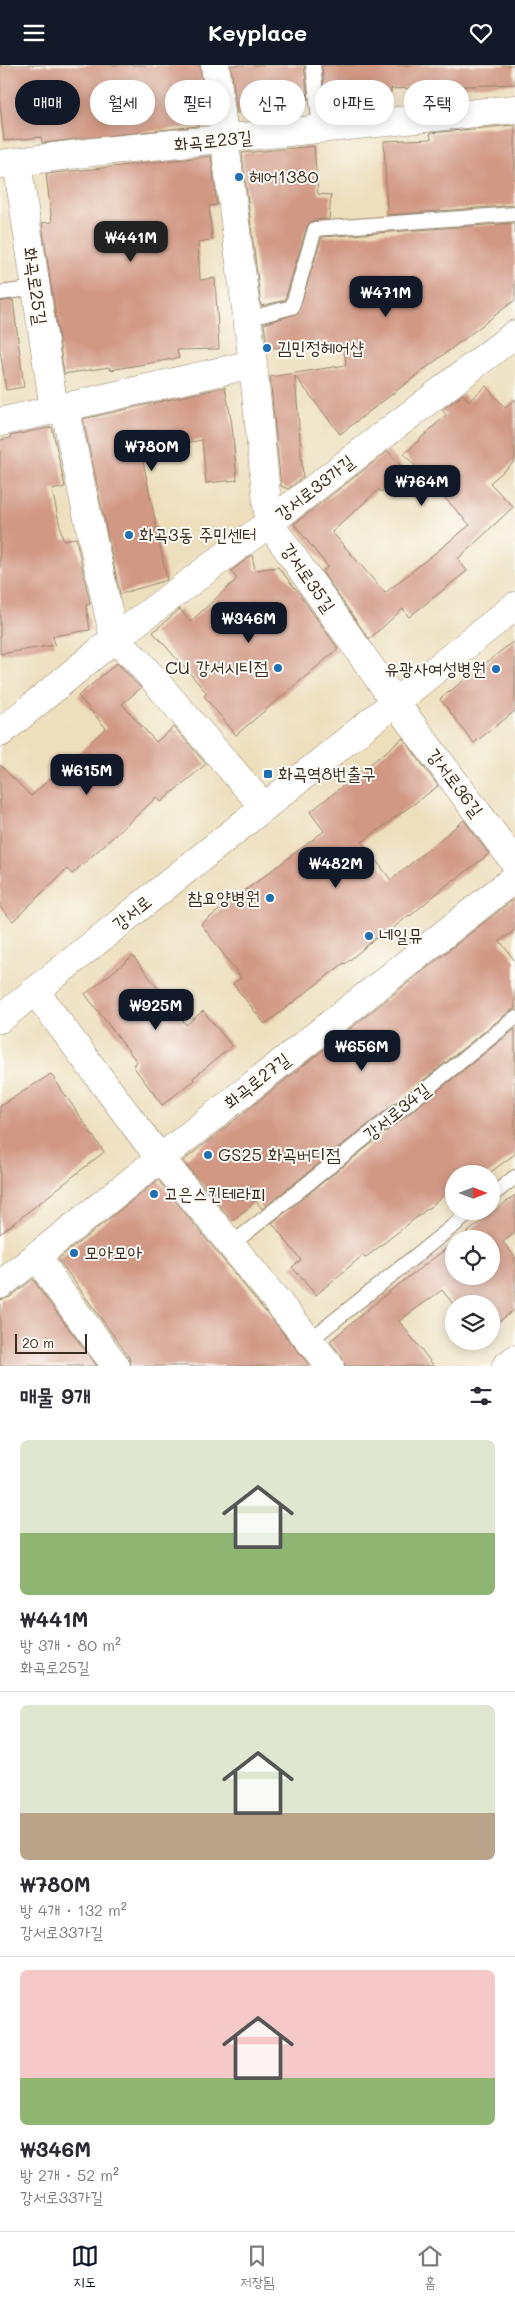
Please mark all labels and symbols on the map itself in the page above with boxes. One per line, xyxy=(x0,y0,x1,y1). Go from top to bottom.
street label: 화곡로23길 xyxy=(173,124,254,156)
place label: 헤어1380 xyxy=(249,164,319,188)
marker: 헤어1380 xyxy=(233,171,245,183)
pin: ₩441M xyxy=(96,221,166,263)
street label: 화곡로25길 xyxy=(19,245,53,327)
pin: ₩471M xyxy=(351,275,421,318)
place label: 김민정헤어샵 xyxy=(277,335,364,359)
marker: 김민정헤어샵 xyxy=(261,342,273,354)
pin: ₩780M xyxy=(117,429,187,472)
street label: 강서로33가길 xyxy=(270,449,359,525)
pin: ₩764M xyxy=(387,465,457,507)
place label: 화곡3동 주민센터 xyxy=(139,522,257,546)
marker: 화곡3동 주민센터 xyxy=(123,529,135,541)
street label: 강서로35길 xyxy=(276,538,342,617)
pin: ₩346M xyxy=(214,601,284,644)
place label: CU 강서시티점 xyxy=(165,655,269,679)
place label: 유광사여성병원 xyxy=(385,656,486,680)
marker: CU 강서시티점 xyxy=(272,662,284,674)
marker: 유광사여성병원 xyxy=(490,663,502,675)
street label: 강서로36길 xyxy=(422,743,490,822)
pin: ₩615M xyxy=(52,753,122,796)
place label: 화곡역8번출구 xyxy=(278,761,376,785)
marker: 화곡역8번출구 xyxy=(262,768,274,780)
pin: ₩482M xyxy=(301,847,371,889)
place label: 참요양병원 xyxy=(188,885,260,909)
street label: 강서로 xyxy=(107,889,156,935)
marker: 참요양병원 xyxy=(264,892,276,904)
place label: 네일뮤 xyxy=(379,923,422,947)
marker: 네일뮤 xyxy=(363,930,375,942)
pin: ₩925M xyxy=(121,989,191,1031)
pin: ₩656M xyxy=(327,1029,397,1072)
street label: 화곡로27길 xyxy=(218,1046,295,1114)
street label: 강서로34길 xyxy=(358,1077,435,1145)
place label: GS25 화곡버디점 xyxy=(218,1142,341,1166)
marker: GS25 화곡버디점 xyxy=(202,1149,214,1161)
north arrow xyxy=(445,1165,500,1220)
place label: 고은스킨테라피 xyxy=(164,1181,265,1205)
marker: 고은스킨테라피 xyxy=(148,1188,160,1200)
place label: 모아모아 xyxy=(84,1240,142,1264)
marker: 모아모아 xyxy=(68,1247,80,1259)
scale bar xyxy=(15,1331,88,1354)

